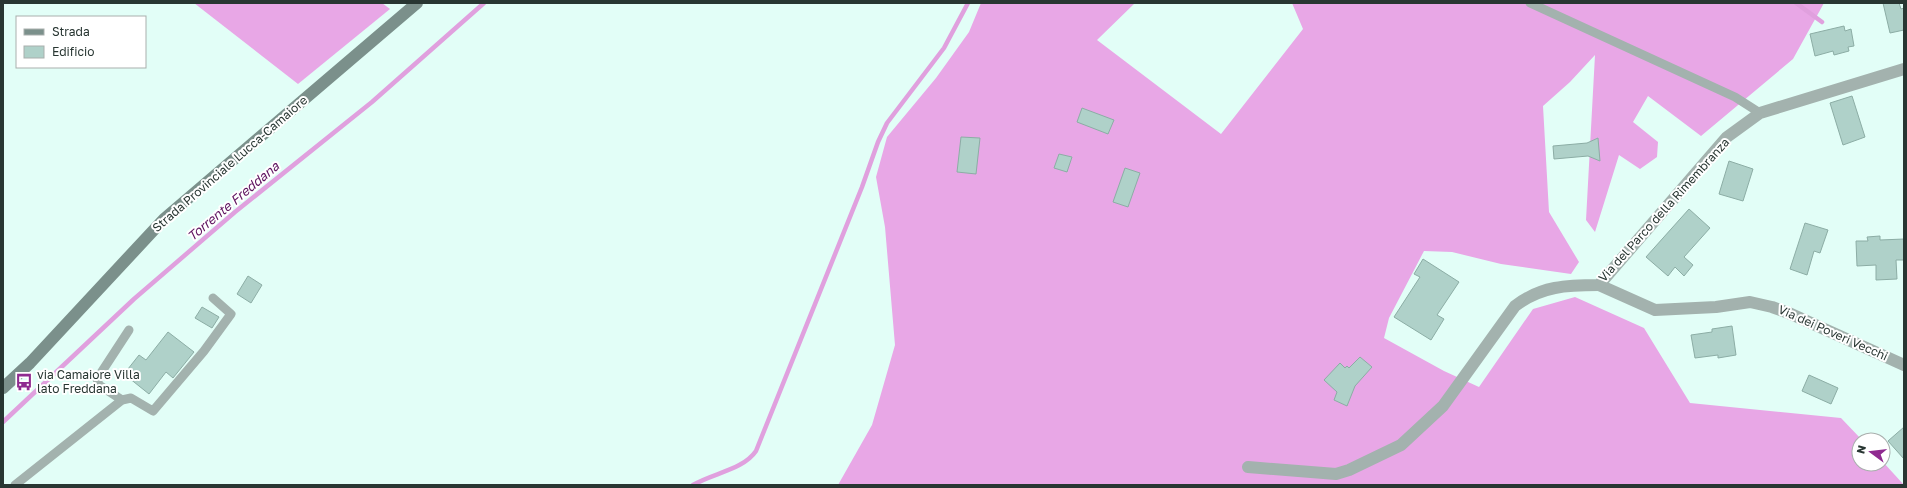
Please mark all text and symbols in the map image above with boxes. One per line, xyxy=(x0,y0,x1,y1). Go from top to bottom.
legend xyxy=(16,16,146,68)
text: Strada xyxy=(52,24,90,39)
text: Edificio xyxy=(52,44,94,59)
street label: Strada Provinciale Lucca-Camaiore xyxy=(149,92,310,235)
street label: Via del Parco della Rimembranza xyxy=(1595,135,1732,285)
water label: Torrente Freddana xyxy=(184,157,283,244)
street label: Via dei Poveri Vecchi xyxy=(1776,302,1890,364)
place label: via Camaiore Villa lato Freddana xyxy=(37,367,140,396)
bus stop icon: via Camaiore Villa lato Freddana xyxy=(14,372,34,392)
north arrow xyxy=(1851,432,1891,472)
text: N xyxy=(1853,444,1868,455)

